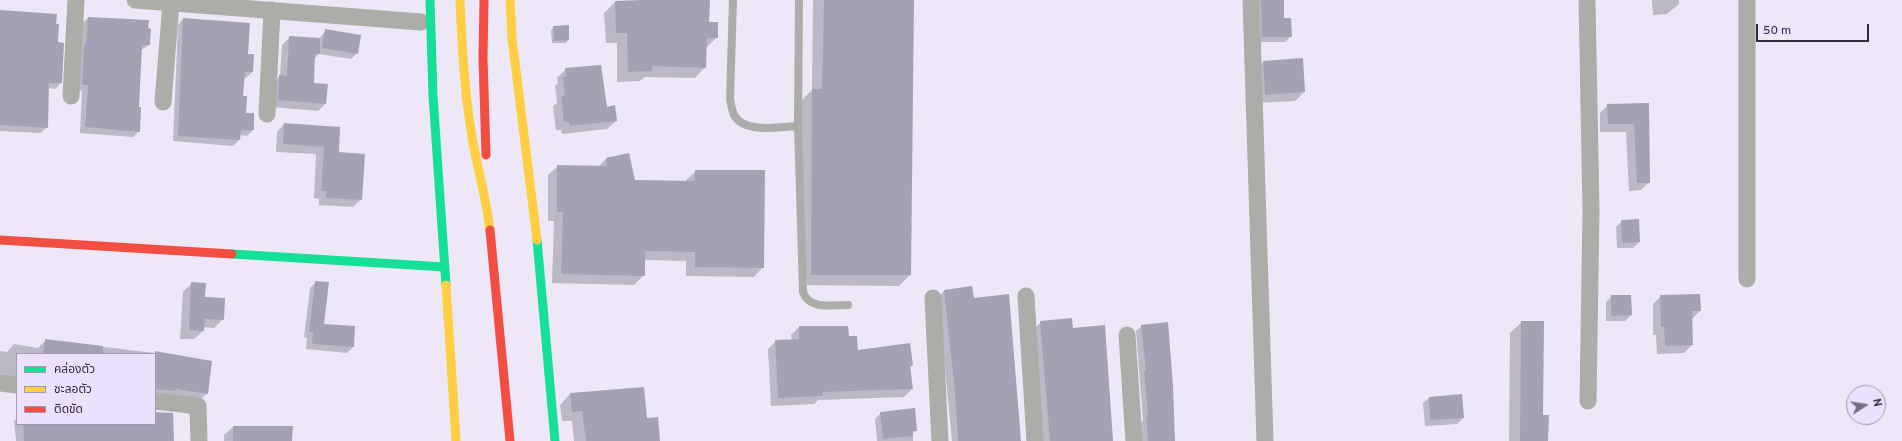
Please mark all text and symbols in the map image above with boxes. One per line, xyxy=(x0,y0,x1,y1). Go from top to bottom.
scale bar xyxy=(1758,16,1871,42)
text: 50 m xyxy=(1763,23,1791,39)
legend xyxy=(16,353,156,425)
text: คล่องตัว xyxy=(54,362,95,378)
text: ชะลอตัว xyxy=(54,382,92,398)
north arrow xyxy=(1846,385,1886,425)
text: N xyxy=(1869,397,1884,408)
text: ติดขัด xyxy=(54,402,83,418)

